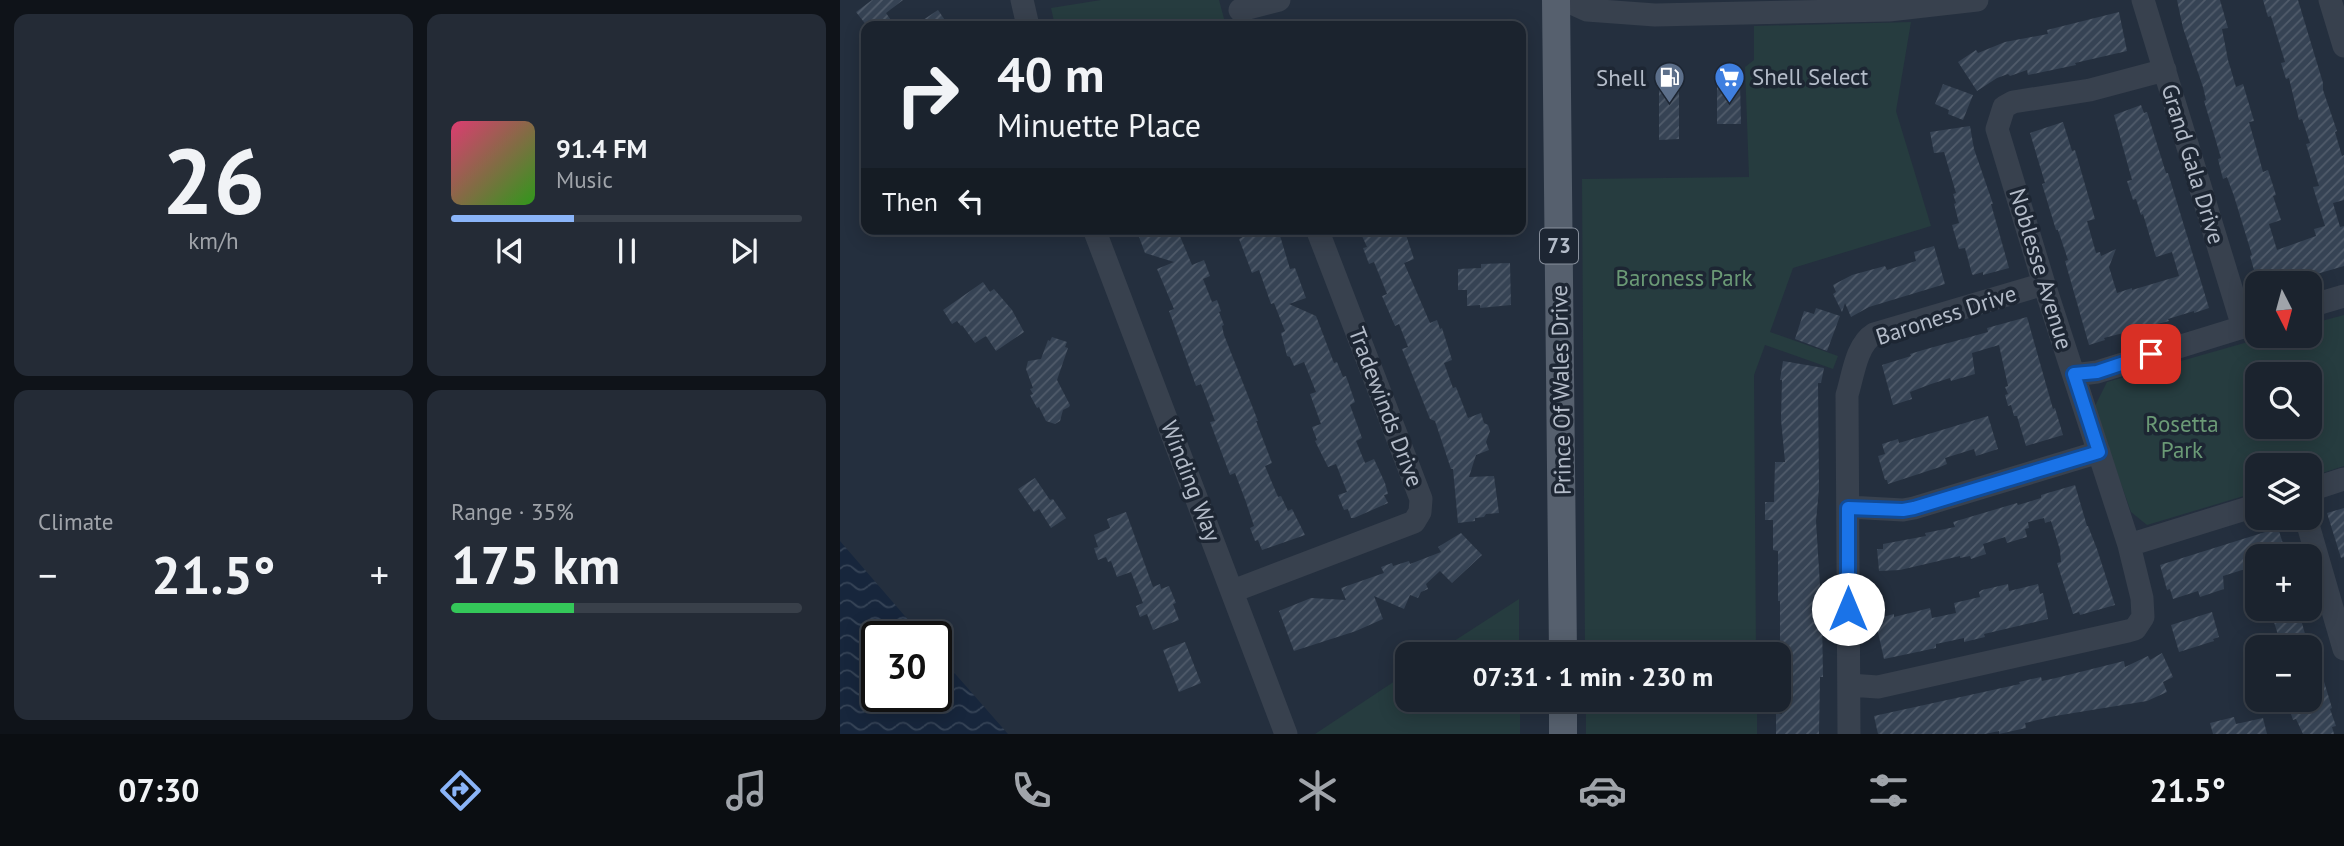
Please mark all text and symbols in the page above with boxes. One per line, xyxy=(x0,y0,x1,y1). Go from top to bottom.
text: 40 m xyxy=(997,42,1104,106)
icon: right xyxy=(882,49,973,140)
supermarket icon: Shell Select xyxy=(1712,60,1746,104)
fuel station icon: Shell xyxy=(1652,61,1686,105)
place label: Shell Select xyxy=(1752,62,1868,91)
place label: Shell xyxy=(1596,63,1646,92)
street label: Grand Gala Drive xyxy=(2155,80,2232,247)
text: Minuette Place xyxy=(997,104,1201,146)
text: 26 xyxy=(162,121,265,239)
text: 91.4 FM xyxy=(556,132,647,165)
text: Music xyxy=(556,165,613,194)
icon: left xyxy=(952,182,990,220)
text: Then xyxy=(882,185,938,218)
street label: Noblesse Avenue xyxy=(2003,185,2080,353)
text: km/h xyxy=(188,226,239,255)
road number: 73 xyxy=(1540,229,1578,264)
icon: previous xyxy=(491,232,529,270)
icon: pause xyxy=(608,232,646,270)
icon: next xyxy=(725,232,763,270)
park label: Baroness Park xyxy=(1615,263,1753,292)
north arrow xyxy=(2245,271,2322,348)
map controls xyxy=(2245,271,2322,712)
street label: Baroness Drive xyxy=(1872,278,2020,351)
street label: Prince Of Wales Drive xyxy=(1544,285,1577,495)
street label: Tradewinds Drive xyxy=(1343,323,1430,491)
pin xyxy=(2121,324,2181,384)
icon: arrive xyxy=(2132,335,2170,373)
button: search xyxy=(2245,362,2322,439)
park label: Rosetta Park xyxy=(2145,409,2219,464)
street label: Winding Way xyxy=(1155,416,1228,546)
button: layers xyxy=(2245,453,2322,530)
text: Range · 35% xyxy=(451,497,574,526)
text: Climate xyxy=(38,507,113,536)
text: 175 km xyxy=(451,531,620,598)
text: 21.5° xyxy=(152,541,275,608)
button: + xyxy=(2245,544,2322,621)
text: − xyxy=(38,550,57,599)
text: + xyxy=(370,550,389,599)
position arrow xyxy=(1811,572,1885,646)
speed limit sign: 30 xyxy=(861,621,952,712)
button: − xyxy=(2245,635,2322,712)
text: 07:31 · 1 min · 230 m xyxy=(1473,660,1713,693)
icon: directions xyxy=(436,766,485,815)
icon: music xyxy=(722,766,771,815)
icon: phone xyxy=(1007,766,1056,815)
icon: climate xyxy=(1293,766,1342,815)
icon: car xyxy=(1578,766,1627,815)
icon: filters xyxy=(1864,766,1913,815)
text: 07:30 xyxy=(118,769,199,811)
text: 21.5° xyxy=(2149,769,2226,811)

